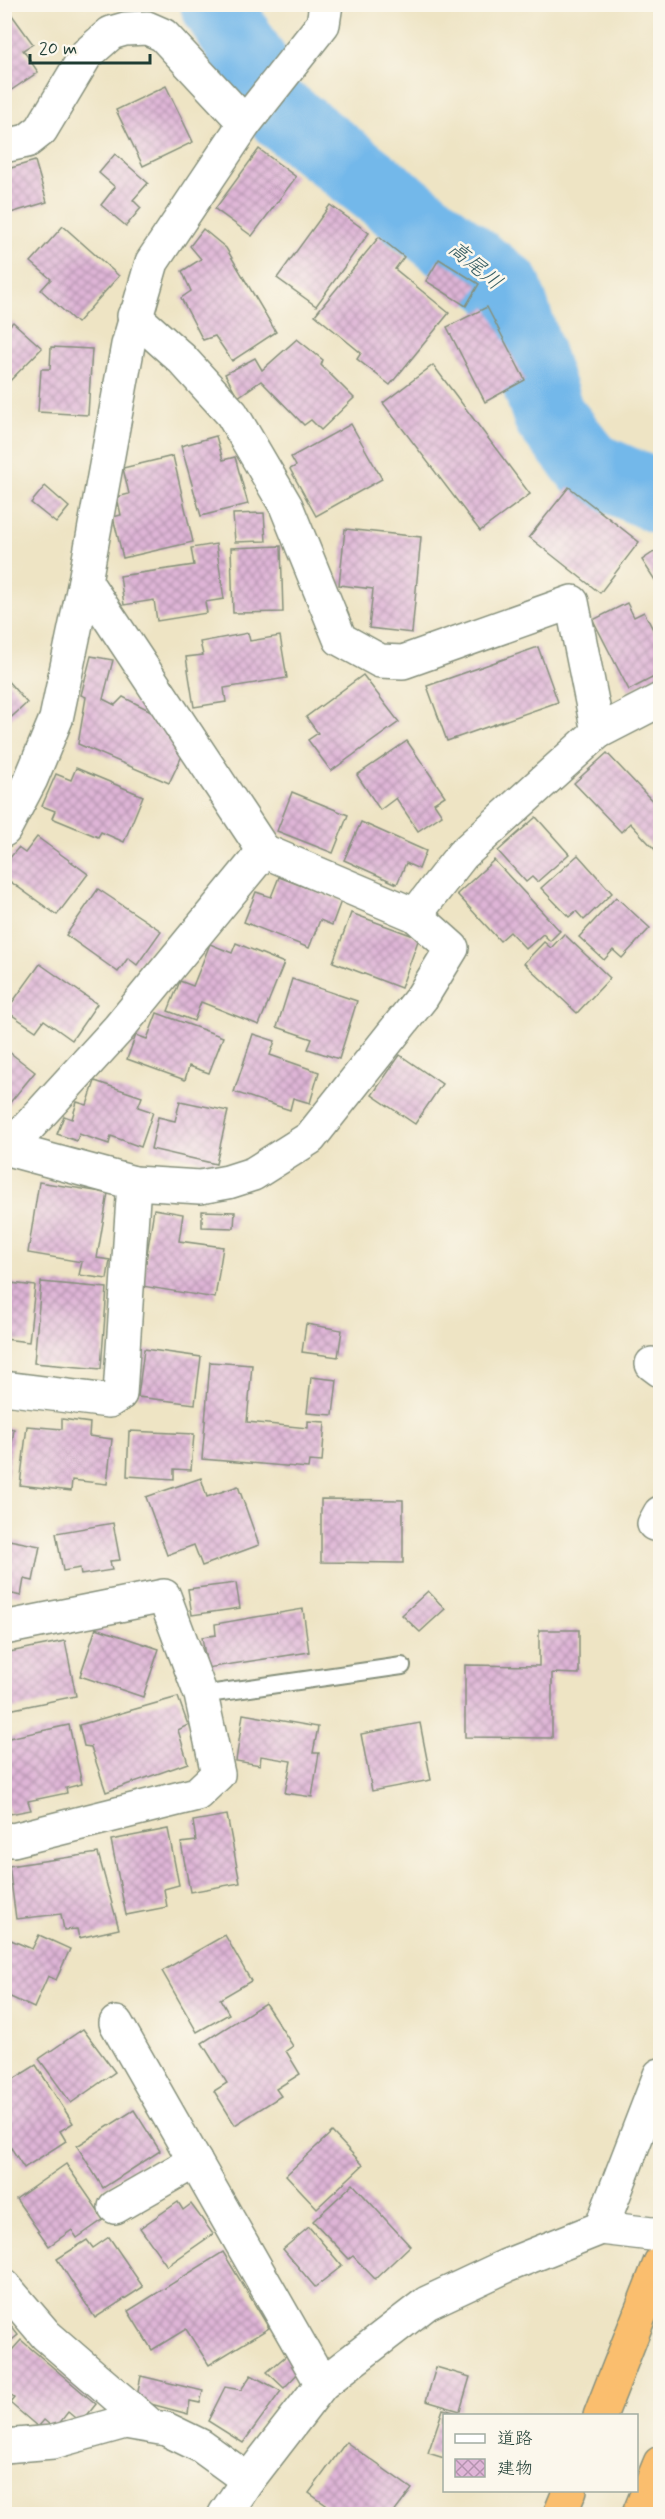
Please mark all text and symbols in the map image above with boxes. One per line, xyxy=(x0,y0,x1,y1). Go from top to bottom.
scale bar xyxy=(30,27,150,65)
text: 20 m xyxy=(39,37,77,61)
water label: 高尾川 xyxy=(442,235,508,297)
legend xyxy=(443,2414,638,2492)
text: 道路 xyxy=(497,2427,533,2451)
text: 建物 xyxy=(497,2457,533,2481)

